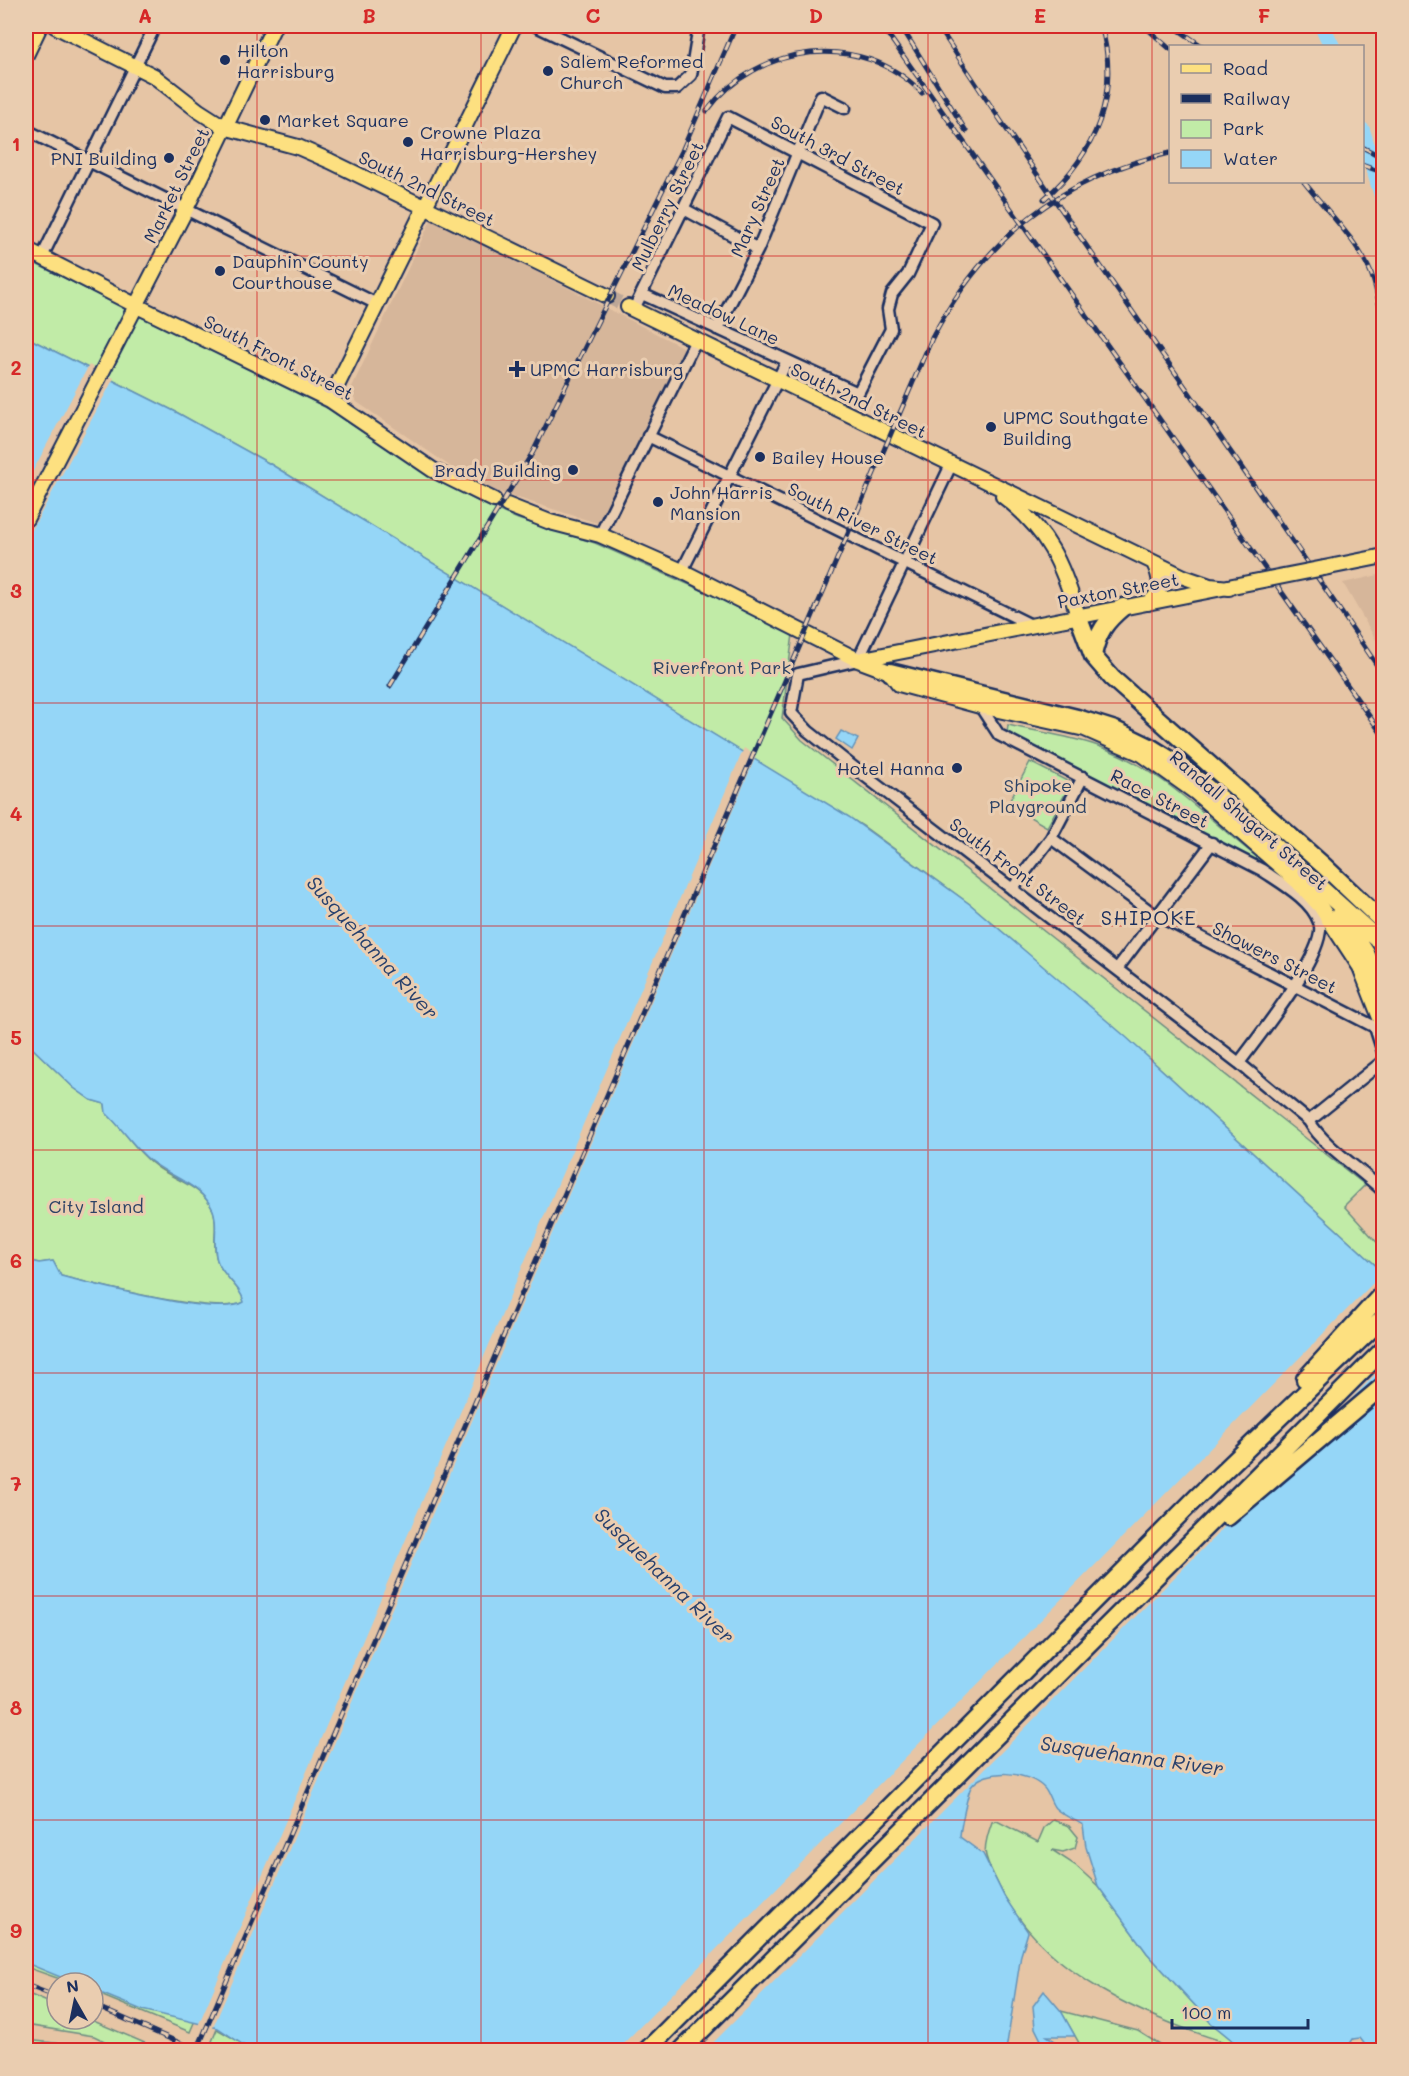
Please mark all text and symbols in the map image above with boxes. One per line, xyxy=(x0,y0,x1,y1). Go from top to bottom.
text: A xyxy=(138,2,152,28)
text: B xyxy=(362,2,376,28)
text: C xyxy=(586,2,601,28)
text: D xyxy=(809,2,823,28)
text: E xyxy=(1034,2,1046,28)
text: F xyxy=(1258,2,1271,28)
place label: Hilton Harrisburg xyxy=(237,38,334,83)
legend xyxy=(1169,45,1364,183)
place label: Salem Reformed Church xyxy=(560,49,703,94)
marker: Hilton Harrisburg xyxy=(218,53,232,67)
text: Road xyxy=(1223,56,1268,80)
marker: Salem Reformed Church xyxy=(541,64,555,78)
text: Railway xyxy=(1223,86,1290,110)
place label: Market Square xyxy=(277,108,409,132)
street label: South 3rd Street xyxy=(767,110,909,200)
marker: Market Square xyxy=(258,113,272,127)
text: Park xyxy=(1223,116,1264,140)
place label: Crowne Plaza Harrisburg-Hershey xyxy=(420,120,597,165)
street label: Market Street xyxy=(138,123,214,247)
text: 1 xyxy=(12,130,20,156)
marker: Crowne Plaza Harrisburg-Hershey xyxy=(401,135,415,149)
street label: Mulberry Street xyxy=(625,137,709,275)
street label: South 2nd Street xyxy=(355,145,499,231)
place label: PNI Building xyxy=(51,146,157,170)
text: Water xyxy=(1223,146,1278,170)
marker: PNI Building xyxy=(162,151,176,165)
street label: Mary Street xyxy=(724,153,790,261)
place label: Dauphin County Courthouse xyxy=(232,249,369,294)
marker: Dauphin County Courthouse xyxy=(213,264,227,278)
street label: Meadow Lane xyxy=(664,278,784,350)
street label: South Front Street xyxy=(200,309,358,405)
text: 2 xyxy=(10,354,22,380)
place label: UPMC Harrisburg xyxy=(530,357,683,381)
street label: South 2nd Street xyxy=(787,357,931,443)
marker: UPMC Harrisburg xyxy=(508,360,526,378)
place label: UPMC Southgate Building xyxy=(1003,405,1148,450)
marker: UPMC Southgate Building xyxy=(984,420,998,434)
place label: Bailey House xyxy=(772,445,884,469)
marker: Bailey House xyxy=(753,450,767,464)
place label: Brady Building xyxy=(435,458,561,482)
marker: Brady Building xyxy=(566,463,580,477)
street label: South River Street xyxy=(784,476,942,570)
place label: John Harris Mansion xyxy=(670,480,773,525)
marker: John Harris Mansion xyxy=(651,495,665,509)
street label: Paxton Street xyxy=(1055,566,1181,614)
text: 3 xyxy=(10,577,22,603)
park label: Riverfront Park xyxy=(653,655,791,679)
street label: Randall Shugart Street xyxy=(1165,745,1333,895)
place label: Hotel Hanna xyxy=(837,756,945,780)
marker: Hotel Hanna xyxy=(950,761,964,775)
street label: Race Street xyxy=(1107,763,1213,833)
park label: Shipoke Playground xyxy=(989,773,1087,818)
text: 4 xyxy=(10,800,23,826)
street label: South Front Street xyxy=(945,812,1091,930)
water label: Susquehanna River xyxy=(302,870,444,1024)
district label: SHIPOKE xyxy=(1101,904,1197,930)
street label: Showers Street xyxy=(1209,915,1341,999)
text: 5 xyxy=(10,1024,22,1050)
park label: City Island xyxy=(48,1194,144,1218)
text: 6 xyxy=(10,1247,22,1273)
text: 7 xyxy=(10,1470,22,1496)
water label: Susquehanna River xyxy=(590,1501,740,1649)
text: 8 xyxy=(10,1694,22,1720)
water label: Susquehanna River xyxy=(1039,1729,1225,1781)
text: 9 xyxy=(10,1917,22,1943)
north arrow xyxy=(45,1971,105,2031)
text: N xyxy=(65,1974,80,1997)
scale bar xyxy=(1172,1992,1308,2030)
text: 100 m xyxy=(1181,2000,1231,2024)

